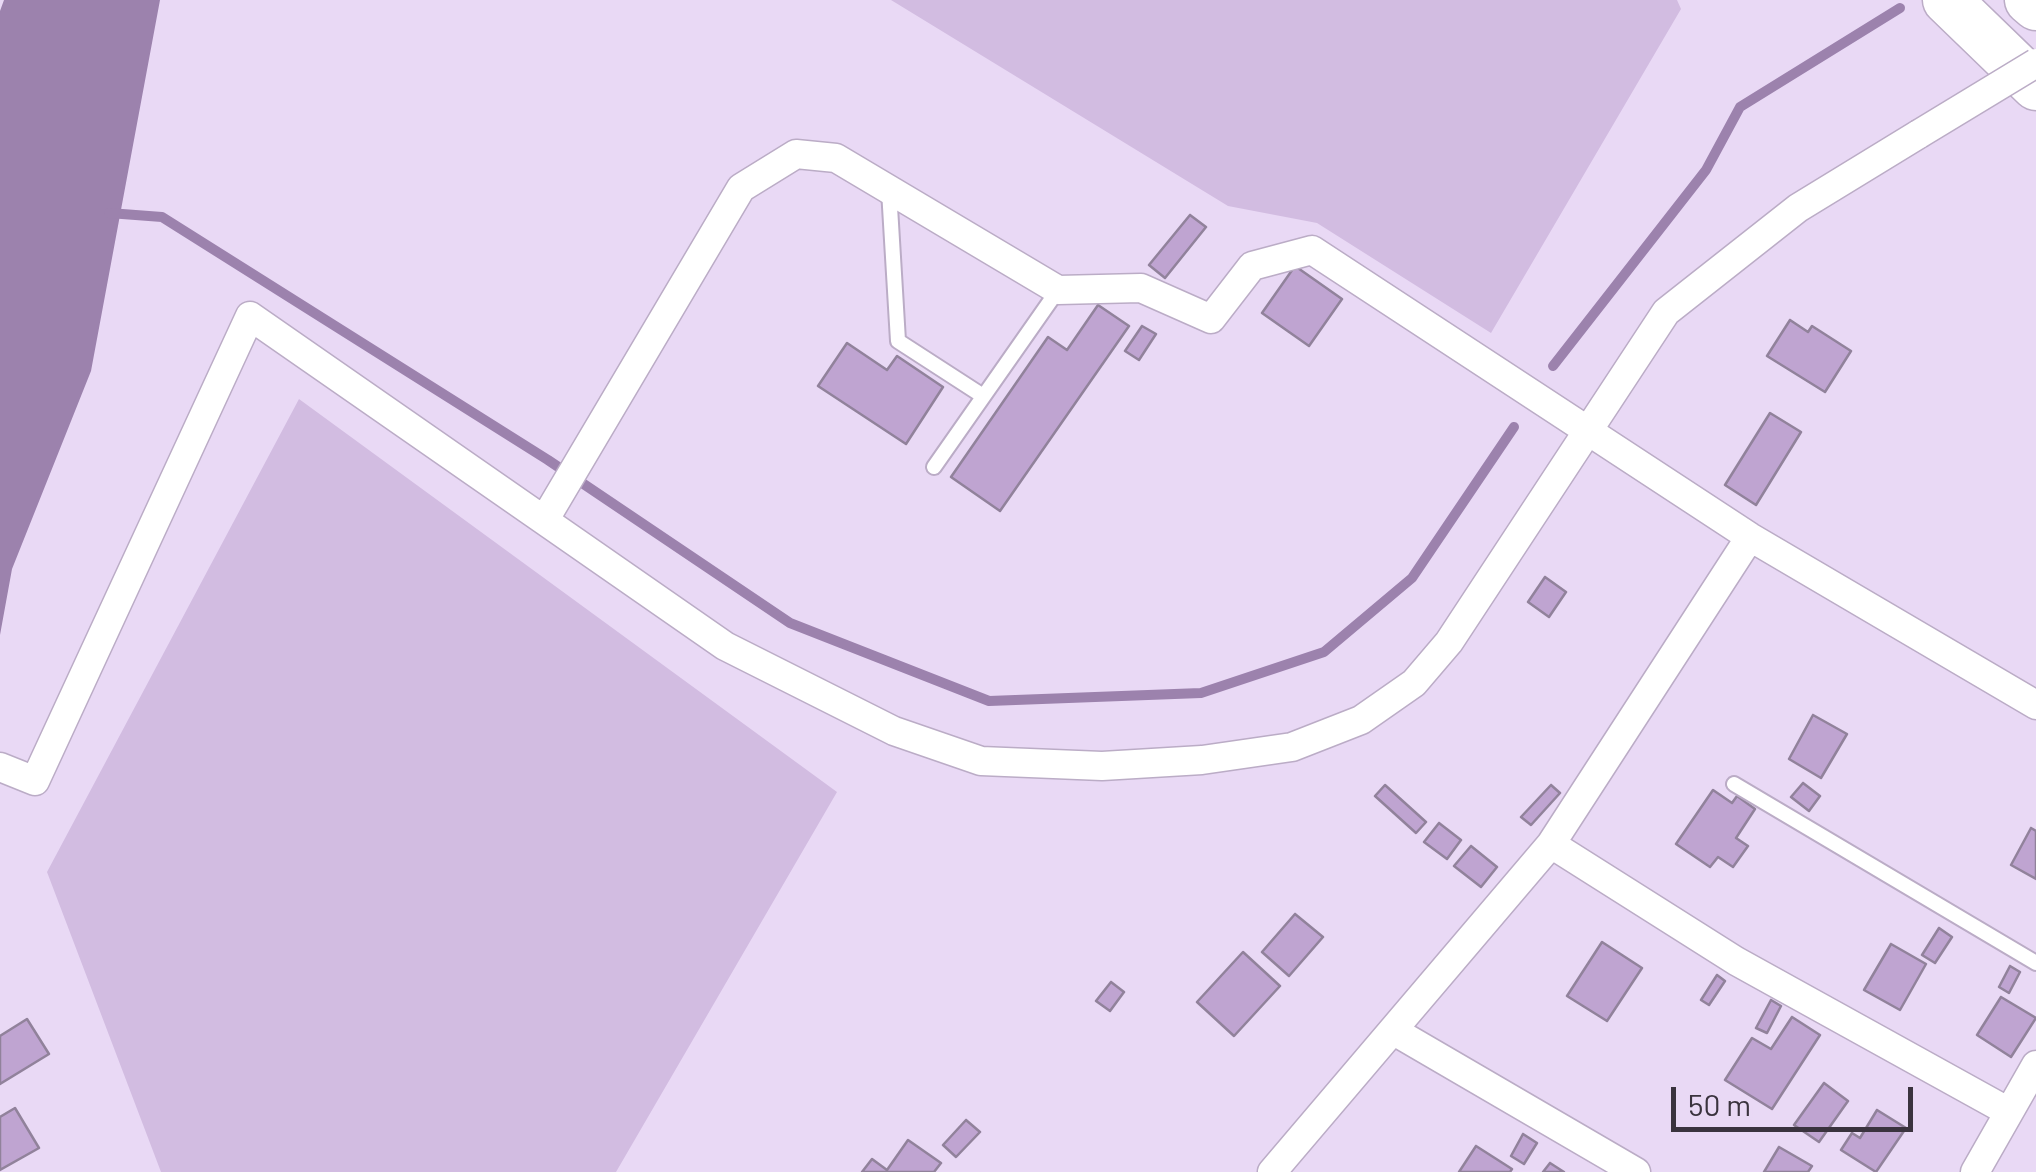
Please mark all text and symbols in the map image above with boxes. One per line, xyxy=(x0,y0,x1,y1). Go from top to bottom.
scale bar xyxy=(1676,1067,1918,1129)
text: 50 m xyxy=(1688,1086,1751,1122)

